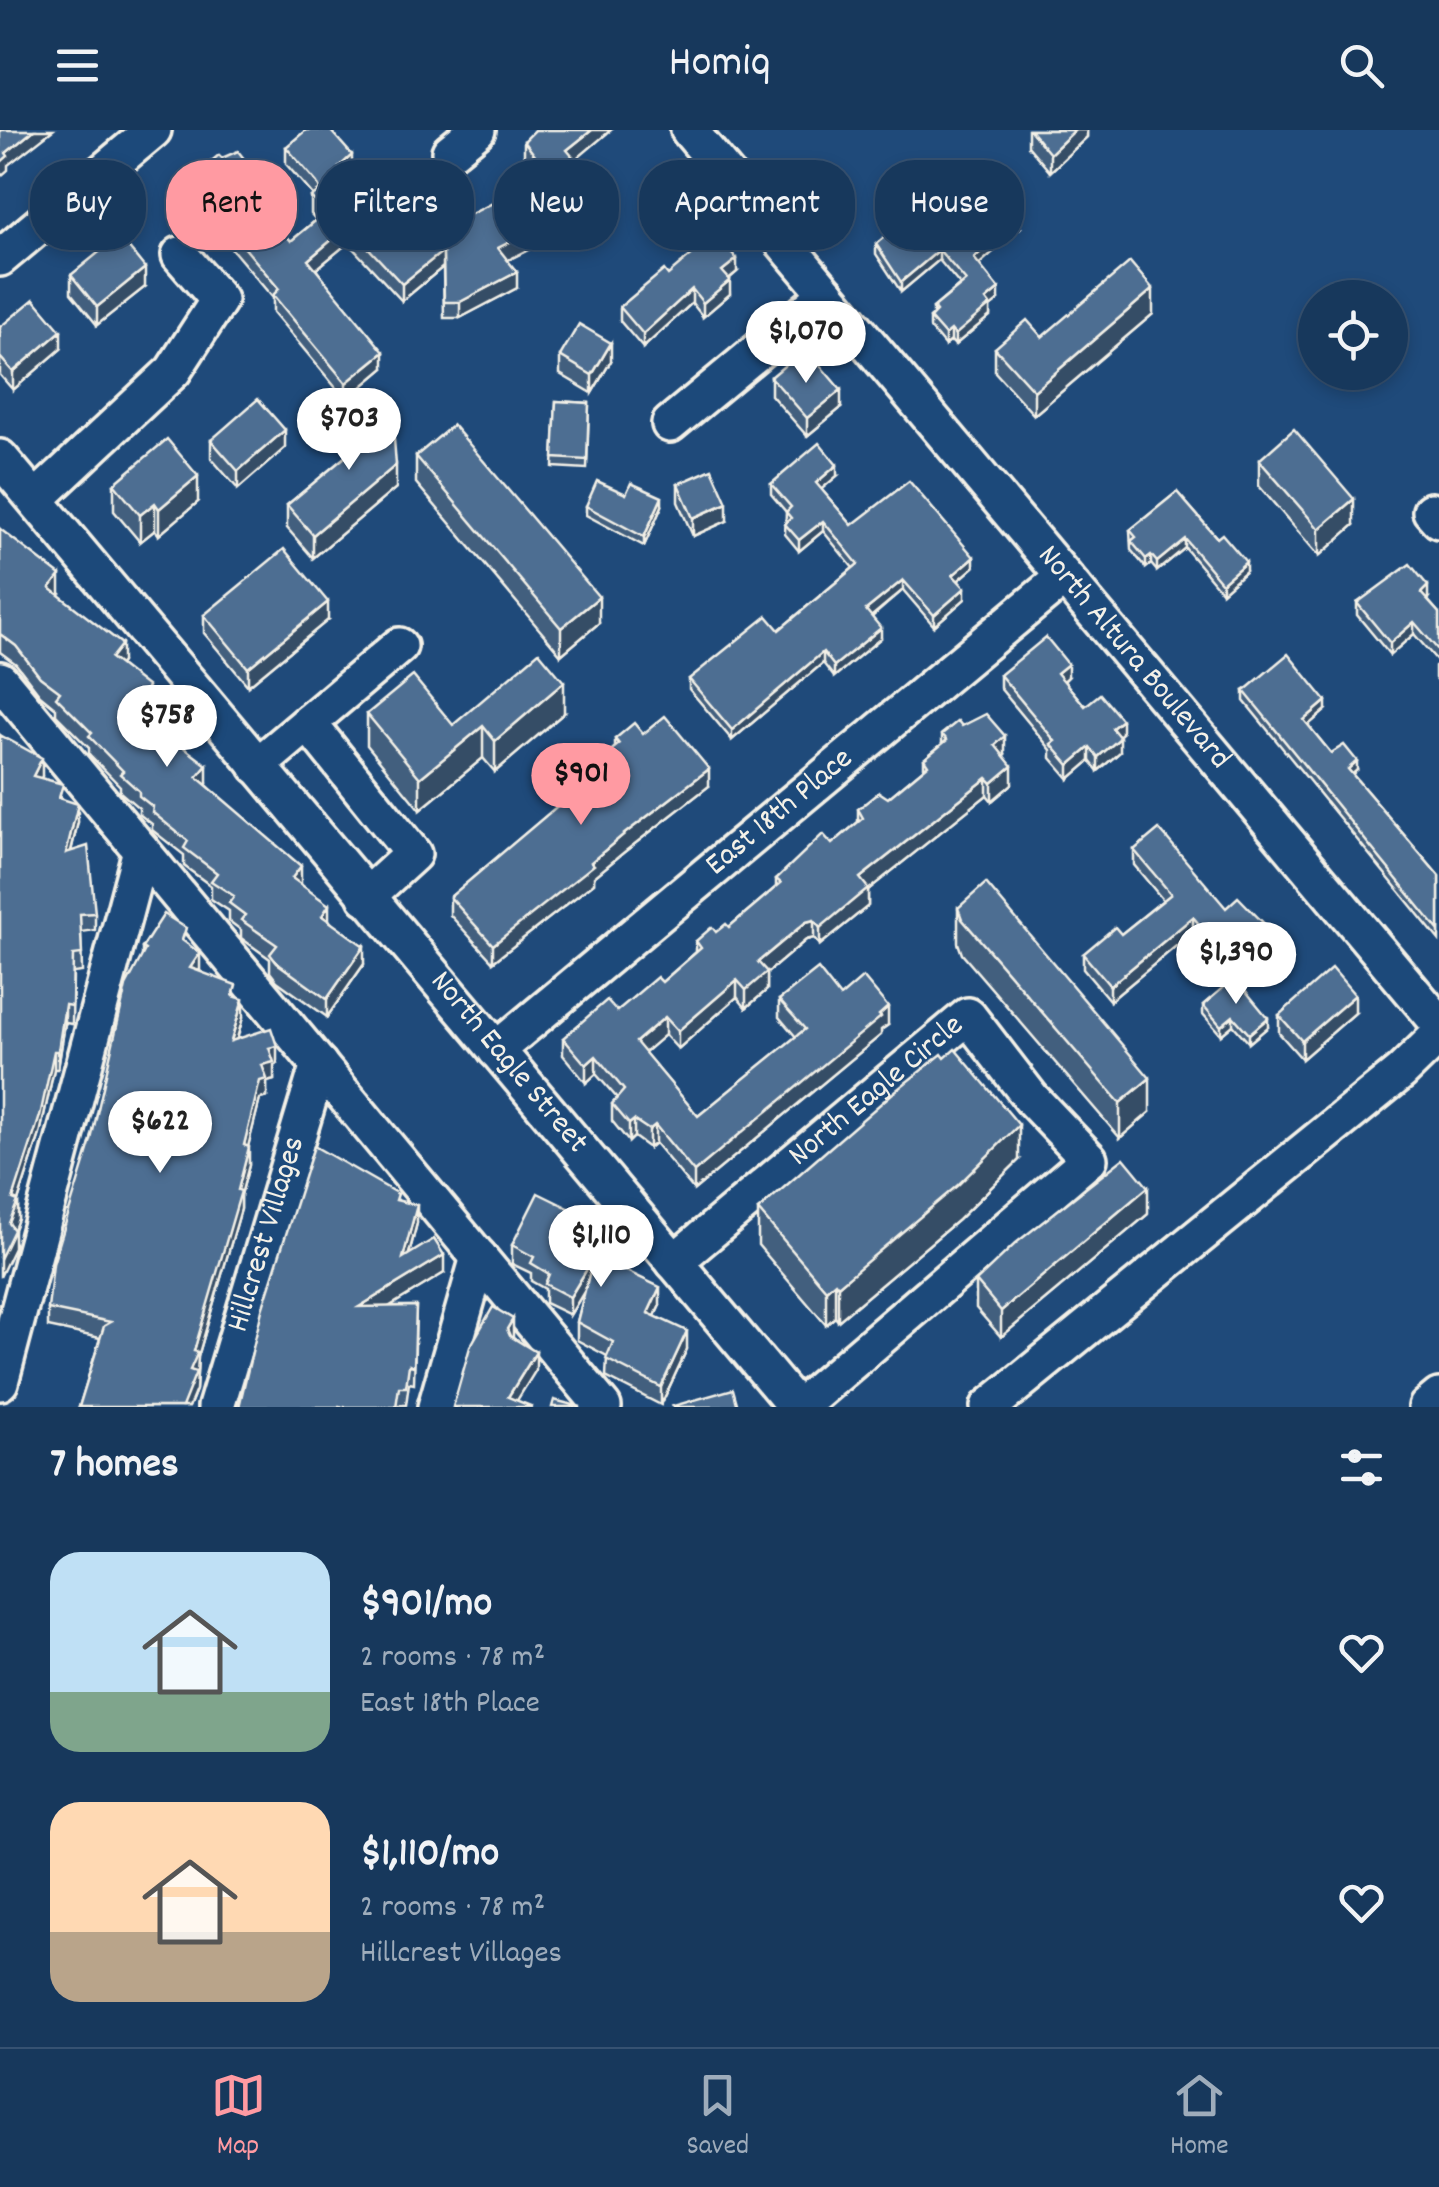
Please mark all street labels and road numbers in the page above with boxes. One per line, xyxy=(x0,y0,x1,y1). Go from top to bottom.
street label: North Altura Boulevard xyxy=(1025,536,1241,781)
street label: East 18th Place xyxy=(696,738,864,888)
street label: North Eagle Street xyxy=(417,962,598,1165)
street label: North Eagle Circle xyxy=(779,1005,975,1179)
street label: Hillcrest Villages xyxy=(217,1131,319,1338)

